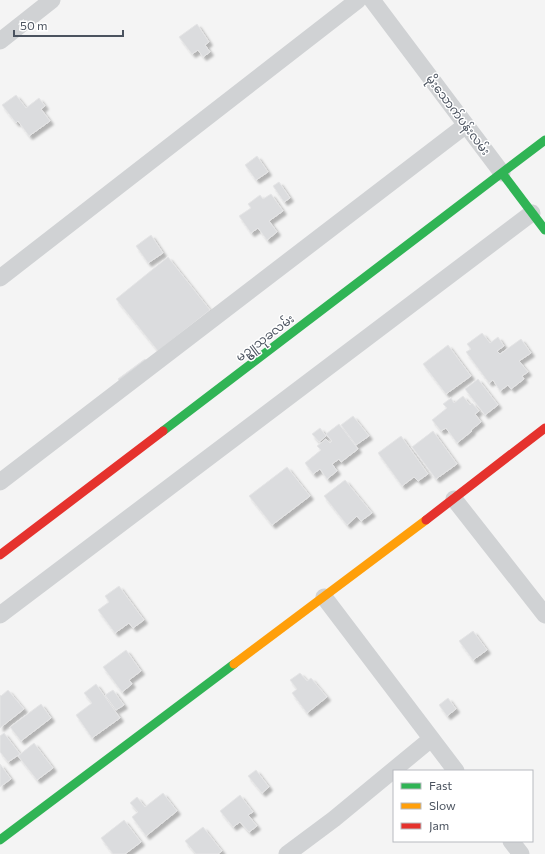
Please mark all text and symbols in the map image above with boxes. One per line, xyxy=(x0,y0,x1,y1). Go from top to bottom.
scale bar xyxy=(14,12,123,38)
text: 50 m xyxy=(20,18,48,32)
street label: မိုးသောက်ပန်းလမ်း xyxy=(421,71,494,160)
street label: မဥ္ဇူသုခလမ်း xyxy=(232,310,299,367)
legend xyxy=(393,770,533,842)
text: Fast xyxy=(429,778,452,792)
text: Slow xyxy=(429,798,456,812)
text: Jam xyxy=(429,818,449,833)

